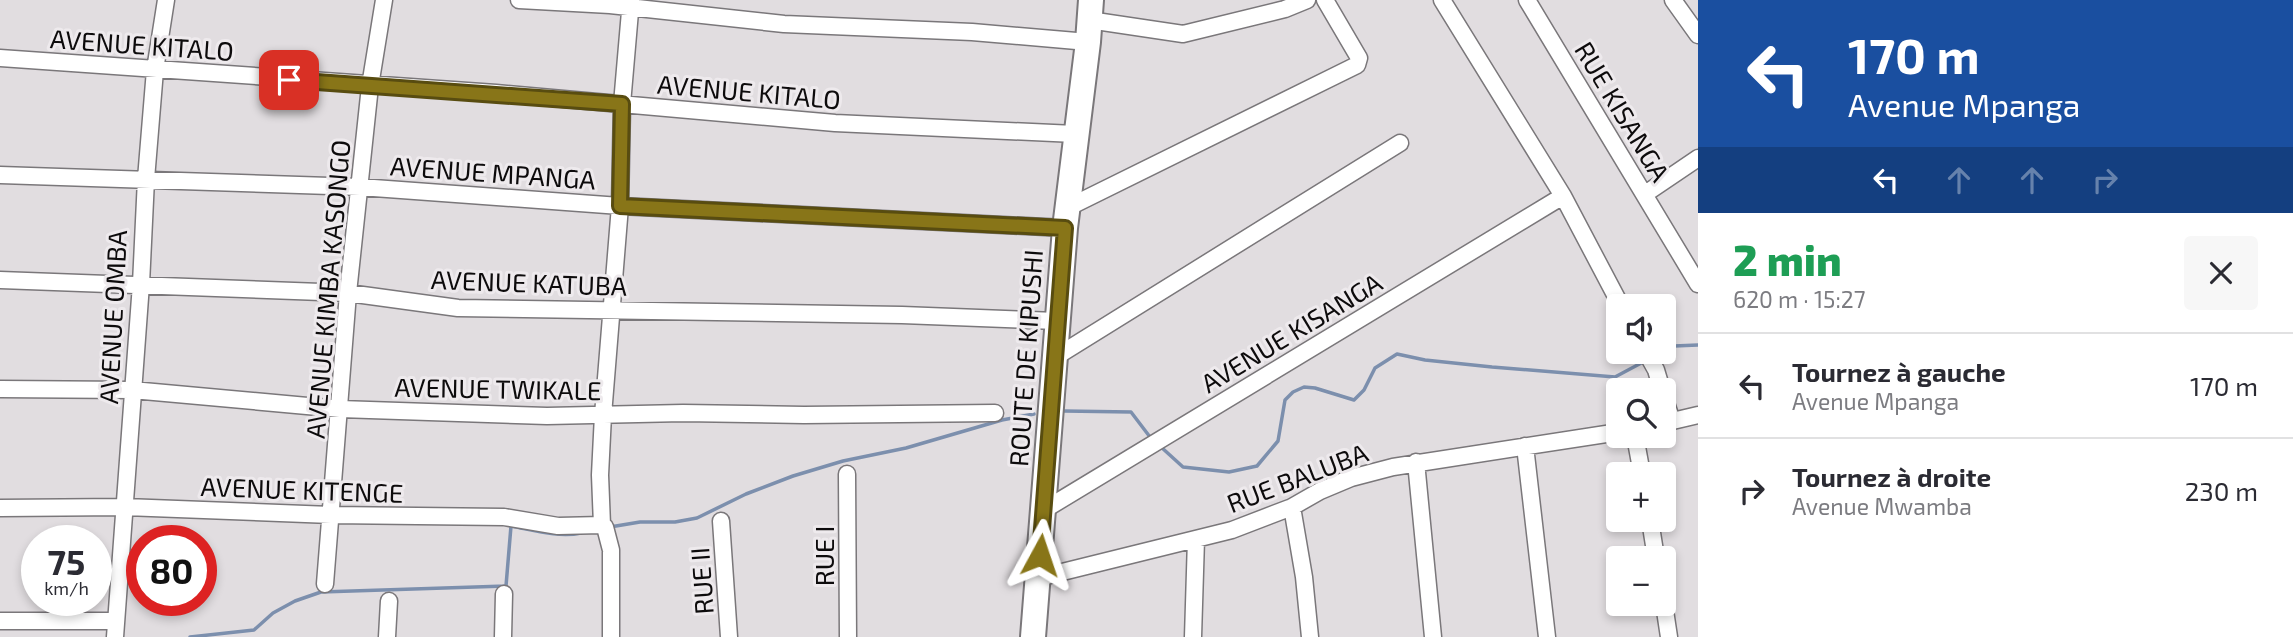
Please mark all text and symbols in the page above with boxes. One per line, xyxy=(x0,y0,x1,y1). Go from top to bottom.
street label: AVENUE KITALO xyxy=(49,22,235,66)
text: 170 m xyxy=(1848,25,1980,84)
icon: left xyxy=(1733,28,1824,119)
street label: RUE KISANGA xyxy=(1569,36,1677,186)
pin xyxy=(259,50,319,110)
icon: arrive xyxy=(270,61,308,99)
street label: AVENUE KITALO xyxy=(656,68,842,114)
text: Avenue Mpanga xyxy=(1848,85,2080,123)
street label: AVENUE KIMBA KASONGO xyxy=(299,138,355,440)
street label: AVENUE MPANGA xyxy=(389,149,597,195)
icon: left xyxy=(1867,161,1905,199)
icon: ahead xyxy=(1940,161,1978,199)
icon: ahead xyxy=(2013,161,2051,199)
icon: right xyxy=(2086,161,2124,199)
street label: AVENUE OMBA xyxy=(92,229,132,405)
text: 2 min xyxy=(1733,234,1842,284)
button: close xyxy=(2184,236,2258,310)
street label: ROUTE DE KIPUSHI xyxy=(1002,248,1048,468)
street label: AVENUE KATUBA xyxy=(430,263,628,301)
street label: AVENUE KISANGA xyxy=(1195,266,1387,398)
text: 620 m · 15:27 xyxy=(1733,285,1866,313)
map controls xyxy=(1606,294,1676,616)
button: sound xyxy=(1606,294,1676,364)
text: Tournez à gauche xyxy=(1792,356,2006,387)
icon: left xyxy=(1733,367,1771,405)
text: 170 m xyxy=(2190,370,2258,401)
street label: AVENUE TWIKALE xyxy=(394,371,602,405)
button: search xyxy=(1606,378,1676,448)
text: Avenue Mpanga xyxy=(1792,387,1959,415)
street label: RUE BALUBA xyxy=(1222,436,1372,518)
text: Tournez à droite xyxy=(1792,461,1991,492)
button: + xyxy=(1606,462,1676,532)
street label: AVENUE KITENGE xyxy=(200,470,404,508)
icon: right xyxy=(1733,472,1771,510)
text: 230 m xyxy=(2185,475,2258,506)
text: Avenue Mwamba xyxy=(1792,492,1972,520)
position arrow xyxy=(1003,518,1077,592)
speed limit sign: 80 xyxy=(126,525,217,616)
street label: RUE I xyxy=(808,526,839,586)
text: 75 xyxy=(48,540,85,582)
street label: RUE II xyxy=(683,546,719,616)
button: − xyxy=(1606,546,1676,616)
text: km/h xyxy=(44,577,89,599)

